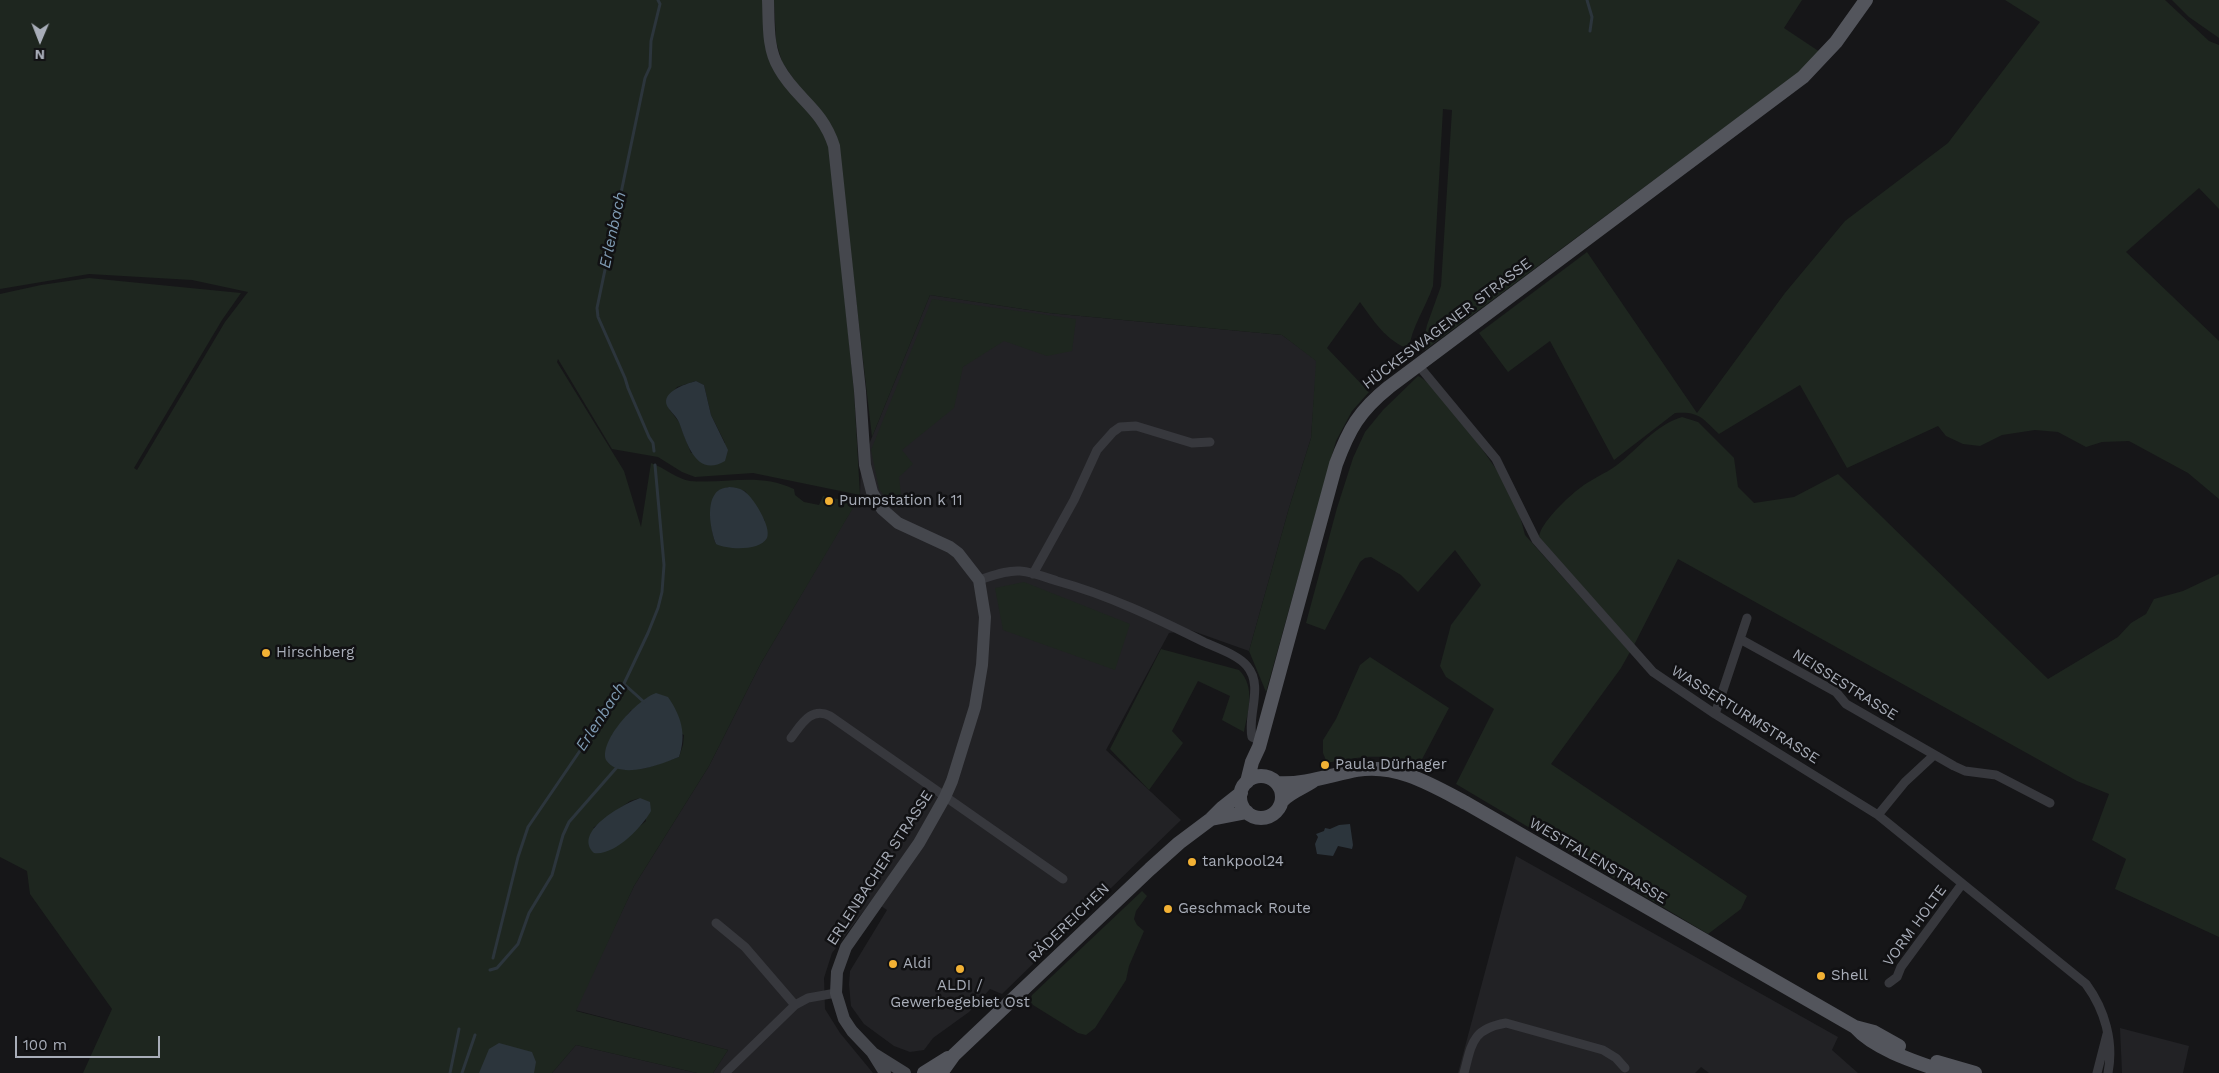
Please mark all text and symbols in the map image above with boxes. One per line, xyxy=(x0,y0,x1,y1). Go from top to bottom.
north arrow xyxy=(15,15,65,65)
text: N xyxy=(34,47,45,63)
water label: Erlenbach xyxy=(596,190,630,270)
street label: HÜCKESWAGENER STRASSE xyxy=(1359,254,1535,394)
place label: Pumpstation k 11 xyxy=(839,492,962,510)
marker: Pumpstation k 11 xyxy=(823,495,835,507)
place label: Hirschberg xyxy=(276,644,354,662)
street label: NEISSESTRASSE xyxy=(1789,645,1901,725)
marker: Hirschberg xyxy=(260,647,272,659)
street label: WASSERTURMSTRASSE xyxy=(1668,662,1822,768)
water label: Erlenbach xyxy=(572,679,630,755)
place label: Paula Dürhager xyxy=(1335,756,1447,774)
marker: Paula Dürhager xyxy=(1319,759,1331,771)
street label: ERLENBACHER STRASSE xyxy=(823,787,937,949)
street label: WESTFALENSTRASSE xyxy=(1526,814,1670,908)
place label: tankpool24 xyxy=(1202,853,1284,871)
marker: tankpool24 xyxy=(1186,856,1198,868)
street label: RÄDEREICHEN xyxy=(1025,880,1113,966)
street label: VORM HOLTE xyxy=(1879,882,1951,970)
place label: Geschmack Route xyxy=(1178,900,1311,918)
marker: Geschmack Route xyxy=(1162,903,1174,915)
place label: Aldi xyxy=(903,955,931,973)
marker: Aldi xyxy=(887,958,899,970)
marker: ALDI / Gewerbegebiet Ost xyxy=(954,963,966,975)
place label: Shell xyxy=(1831,967,1868,985)
marker: Shell xyxy=(1815,970,1827,982)
place label: ALDI / Gewerbegebiet Ost xyxy=(890,977,1030,1012)
scale bar xyxy=(18,1026,162,1058)
text: 100 m xyxy=(23,1036,67,1054)

